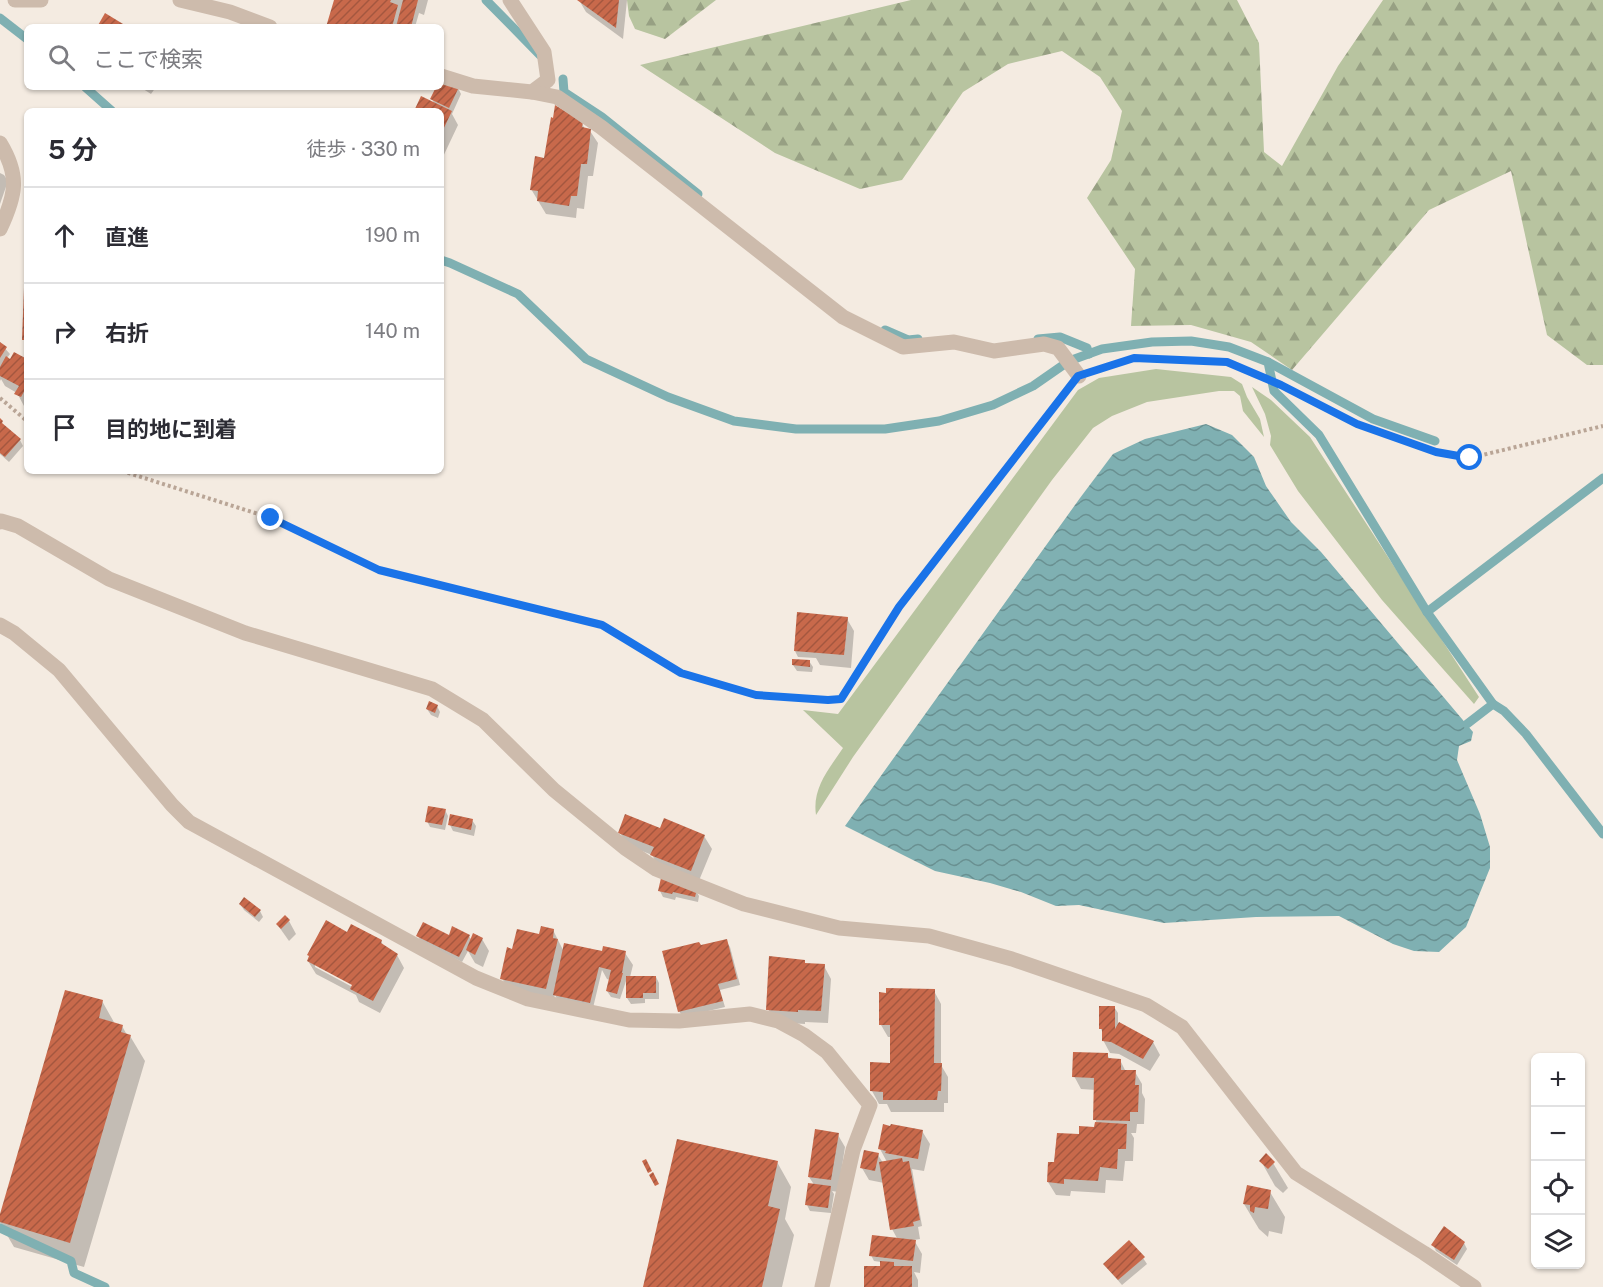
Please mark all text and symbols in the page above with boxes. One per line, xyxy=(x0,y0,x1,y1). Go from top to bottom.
search box xyxy=(24,24,444,90)
icon: search xyxy=(45,41,78,74)
text: ここで検索 xyxy=(93,46,203,72)
text: 5 分 xyxy=(48,134,97,165)
text: 徒歩 · 330 m xyxy=(306,137,420,161)
icon: ahead xyxy=(48,219,81,252)
text: 190 m xyxy=(365,223,420,247)
text: 直進 xyxy=(105,224,149,250)
icon: right xyxy=(48,315,81,348)
text: 140 m xyxy=(365,319,420,343)
text: 右折 xyxy=(105,320,149,346)
icon: arrive xyxy=(48,411,81,444)
text: 目的地に到着 xyxy=(105,416,237,442)
route start xyxy=(1456,444,1482,470)
route end xyxy=(257,504,283,530)
map controls xyxy=(1531,1053,1585,1269)
button: + xyxy=(1531,1053,1585,1107)
button: − xyxy=(1531,1107,1585,1161)
button: locate xyxy=(1531,1161,1585,1215)
button: layers xyxy=(1531,1215,1585,1269)

